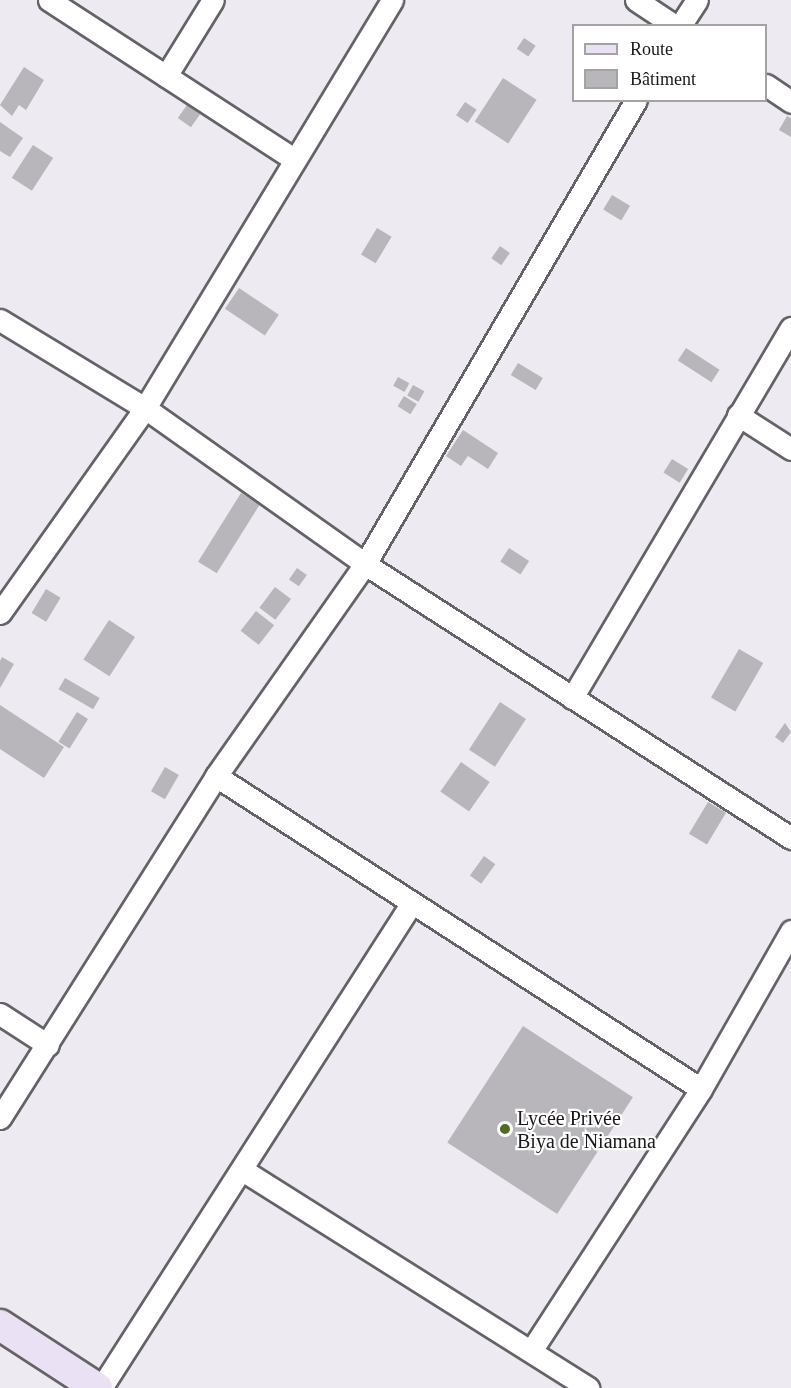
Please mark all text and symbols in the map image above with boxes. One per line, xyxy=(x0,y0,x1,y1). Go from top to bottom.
legend xyxy=(572,24,767,102)
text: Route xyxy=(630,39,673,59)
text: Bâtiment xyxy=(630,69,696,89)
place label: Lycée Privée Biya de Niamana xyxy=(517,1106,656,1153)
marker: Lycée Privée Biya de Niamana xyxy=(498,1122,512,1136)

